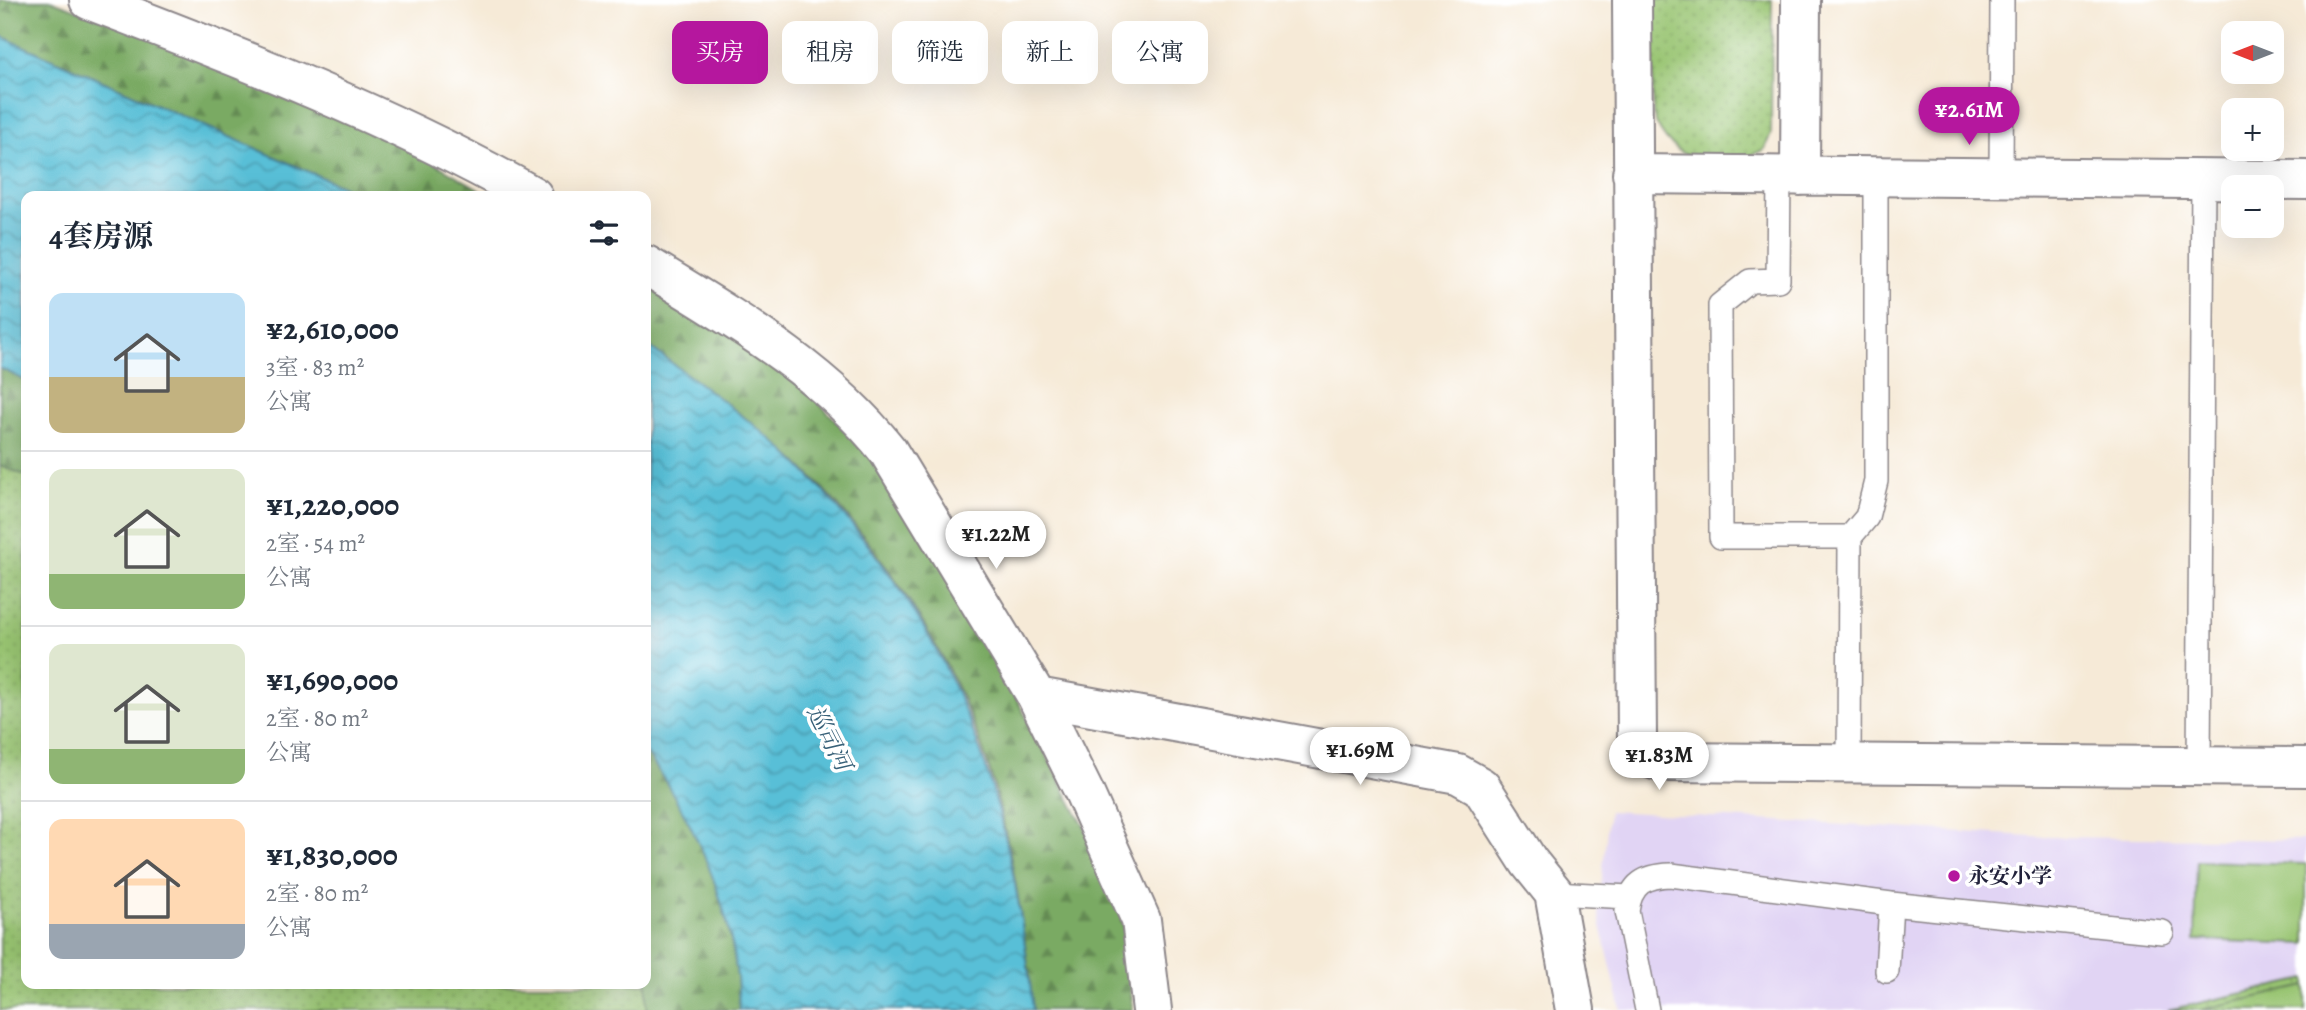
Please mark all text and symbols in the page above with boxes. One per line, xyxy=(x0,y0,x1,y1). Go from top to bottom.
chip: 买房 xyxy=(672,21,768,84)
chip: 租房 xyxy=(782,21,878,84)
chip: 筛选 xyxy=(892,21,988,84)
chip: 新上 xyxy=(1002,21,1098,84)
chip: 公寓 xyxy=(1112,21,1208,84)
north arrow xyxy=(2221,21,2284,84)
map controls xyxy=(2221,21,2284,238)
pin: ¥2.61M xyxy=(1912,88,2026,147)
text: ¥2.61M xyxy=(1935,94,2003,125)
button: + xyxy=(2221,98,2284,161)
button: − xyxy=(2221,175,2284,238)
icon: filters xyxy=(585,214,623,252)
text: 4套房源 xyxy=(49,216,153,256)
text: ¥2,610,000 xyxy=(266,309,399,349)
icon: home xyxy=(105,321,189,405)
text: 3室 · 83 m² xyxy=(266,352,364,383)
text: 公寓 xyxy=(266,386,312,417)
text: ¥1,220,000 xyxy=(266,485,399,525)
icon: home xyxy=(105,497,189,581)
pin: ¥1.22M xyxy=(939,512,1053,571)
text: ¥1.22M xyxy=(961,518,1031,549)
text: 2室 · 54 m² xyxy=(266,528,365,559)
text: 公寓 xyxy=(266,562,312,593)
text: ¥1,690,000 xyxy=(266,660,398,700)
icon: home xyxy=(105,672,189,756)
water label: 巡司河 xyxy=(800,700,860,779)
text: 2室 · 80 m² xyxy=(266,703,368,734)
pin: ¥1.69M xyxy=(1303,728,1417,787)
pin: ¥1.83M xyxy=(1602,732,1716,792)
text: ¥1.69M xyxy=(1326,734,1394,765)
text: 公寓 xyxy=(266,737,312,768)
text: ¥1.83M xyxy=(1625,739,1693,770)
text: ¥1,830,000 xyxy=(266,835,398,875)
icon: home xyxy=(105,847,189,931)
place label: 永安小学 xyxy=(1968,862,2052,890)
marker: 永安小学 xyxy=(1946,868,1962,884)
text: 2室 · 80 m² xyxy=(266,878,368,909)
text: 公寓 xyxy=(266,912,312,943)

